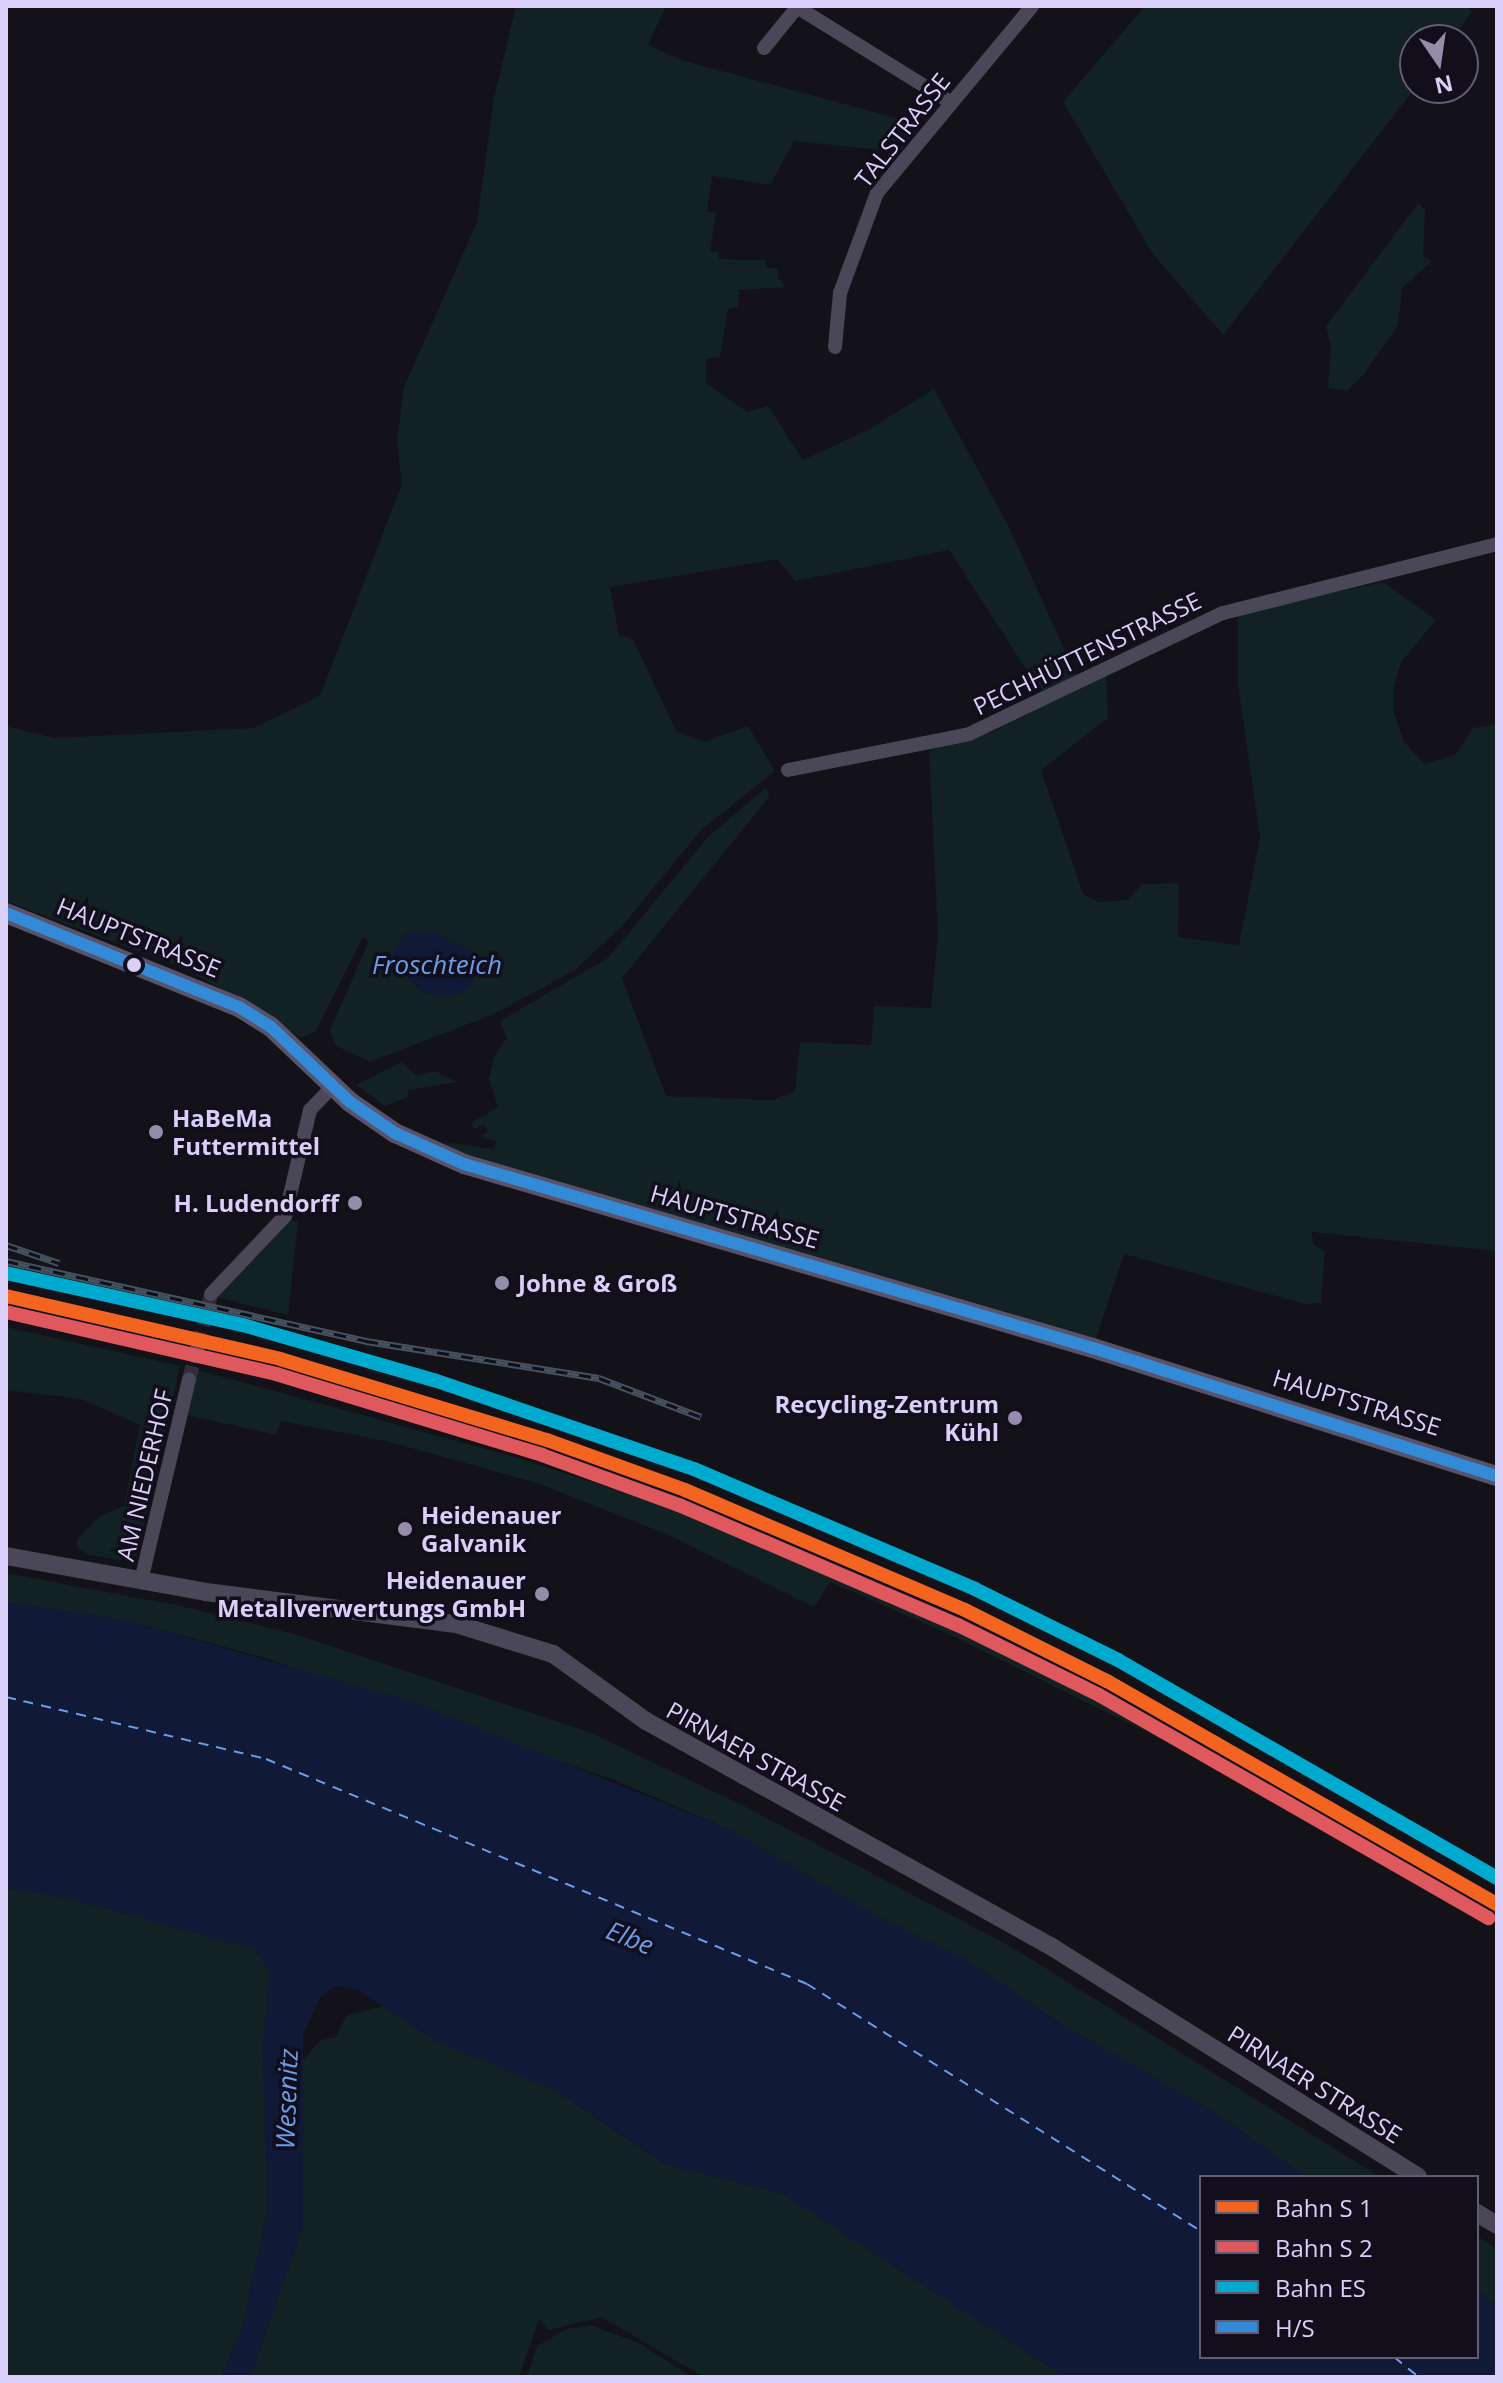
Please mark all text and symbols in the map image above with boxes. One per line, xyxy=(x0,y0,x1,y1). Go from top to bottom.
north arrow xyxy=(1399,24,1479,104)
street label: TALSTRASSE xyxy=(848,67,956,193)
text: N xyxy=(1432,69,1456,102)
street label: PECHHÜTTENSTRASSE xyxy=(968,585,1206,721)
street label: HAUPTSTRASSE xyxy=(53,891,225,983)
water label: Froschteich xyxy=(372,949,502,981)
unlabelled marker xyxy=(126,957,142,973)
place label: HaBeMa Futtermittel xyxy=(172,1104,320,1160)
marker: HaBeMa Futtermittel xyxy=(147,1123,165,1141)
street label: HAUPTSTRASSE xyxy=(647,1178,823,1254)
place label: H. Ludendorff xyxy=(174,1189,339,1217)
marker: H. Ludendorff xyxy=(346,1194,364,1212)
place label: Johne & Groß xyxy=(518,1269,677,1297)
marker: Johne & Groß xyxy=(493,1274,511,1292)
street label: HAUPTSTRASSE xyxy=(1270,1363,1444,1441)
street label: AM NIEDERHOF xyxy=(110,1386,178,1564)
place label: Recycling-Zentrum Kühl xyxy=(774,1390,999,1446)
marker: Recycling-Zentrum Kühl xyxy=(1006,1409,1024,1427)
place label: Heidenauer Galvanik xyxy=(421,1501,561,1557)
marker: Heidenauer Galvanik xyxy=(396,1520,414,1538)
place label: Heidenauer Metallverwertungs GmbH xyxy=(217,1566,526,1622)
marker: Heidenauer Metallverwertungs GmbH xyxy=(533,1585,551,1603)
street label: PIRNAER STRASSE xyxy=(662,1695,850,1817)
water label: Elbe xyxy=(602,1915,658,1961)
street label: PIRNAER STRASSE xyxy=(1223,2019,1407,2149)
water label: Wesenitz xyxy=(270,2048,304,2150)
legend xyxy=(1199,2175,1479,2359)
text: Bahn S 1 xyxy=(1275,2191,1373,2224)
text: Bahn S 2 xyxy=(1275,2231,1373,2264)
text: Bahn ES xyxy=(1275,2271,1366,2304)
text: H/S xyxy=(1275,2311,1315,2344)

